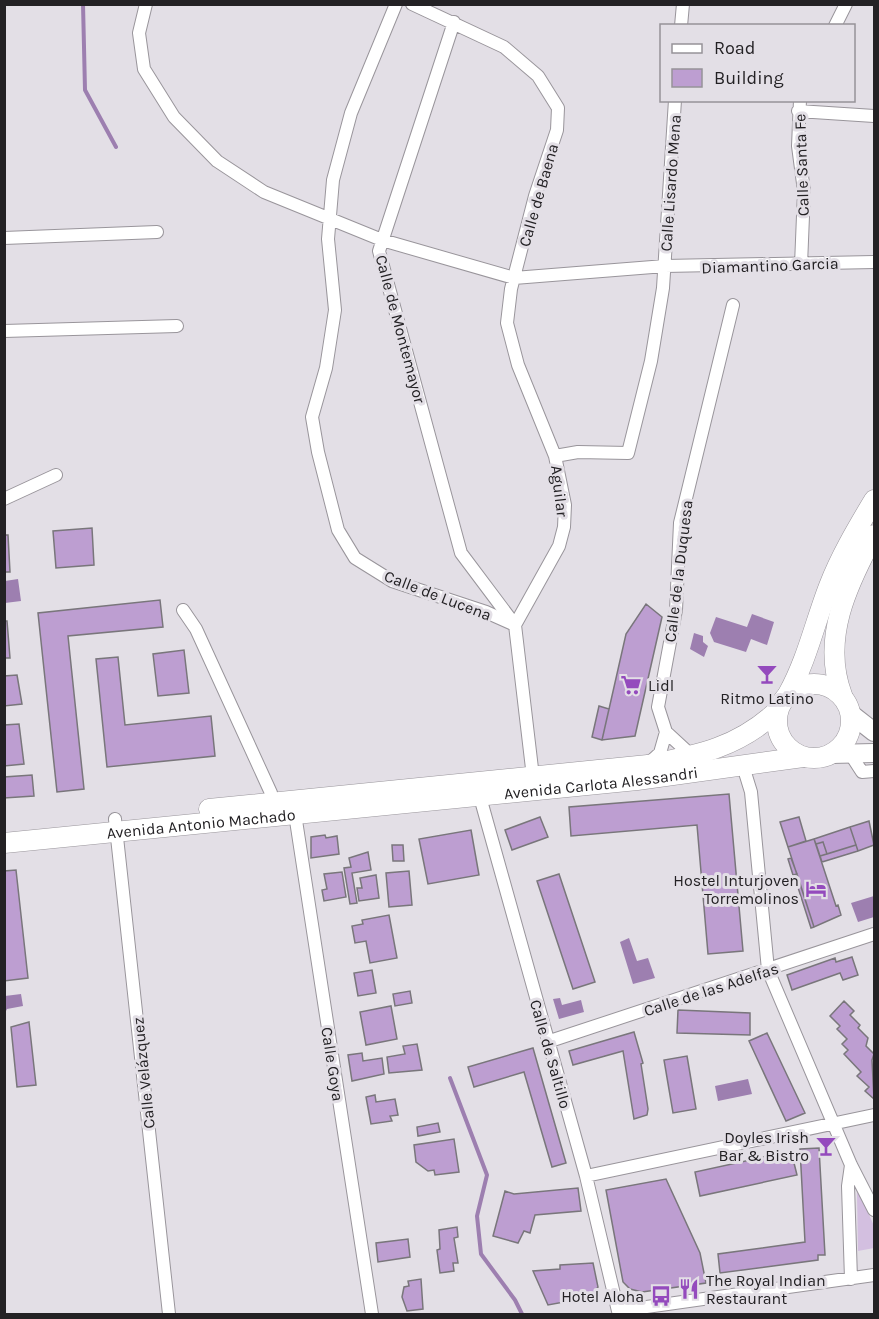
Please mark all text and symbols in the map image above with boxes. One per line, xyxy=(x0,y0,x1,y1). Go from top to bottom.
legend xyxy=(660,24,855,102)
text: Road xyxy=(714,37,755,59)
text: Building xyxy=(714,67,784,89)
street label: Calle Santa Fe xyxy=(790,113,813,217)
street label: Calle Lisardo Mena xyxy=(656,114,685,252)
street label: Calle de Baena xyxy=(515,141,562,249)
street label: Calle de Montemayor xyxy=(372,253,430,406)
street label: Diamantino Garcia xyxy=(701,254,839,277)
street label: Aguilar xyxy=(547,464,572,518)
street label: Calle de la Duquesa xyxy=(660,499,697,643)
street label: Calle de Lucena xyxy=(382,566,494,625)
bar icon: Ritmo Latino xyxy=(755,662,779,686)
supermarket icon: Lidl xyxy=(619,673,643,697)
place label: Lidl xyxy=(648,676,674,695)
place label: Ritmo Latino xyxy=(720,689,814,708)
street label: Avenida Carlota Alessandri xyxy=(503,763,699,803)
street label: Avenida Antonio Machado xyxy=(106,805,296,843)
place label: Hostel Inturjoven Torremolinos xyxy=(673,871,799,908)
hotel icon: Hostel Inturjoven Torremolinos xyxy=(804,877,828,901)
street label: Calle de las Adelfas xyxy=(641,959,781,1020)
street label: Calle de Saltillo xyxy=(526,997,575,1111)
street label: Calle Velázquez xyxy=(128,1016,159,1130)
street label: Calle Goya xyxy=(317,1026,348,1103)
place label: Doyles Irish Bar & Bistro xyxy=(719,1128,809,1165)
bar icon: Doyles Irish Bar & Bistro xyxy=(814,1134,838,1158)
place label: The Royal Indian Restaurant xyxy=(706,1271,826,1308)
restaurant icon: The Royal Indian Restaurant xyxy=(677,1277,701,1301)
bus stop icon: Hotel Aloha xyxy=(649,1284,673,1308)
place label: Hotel Aloha xyxy=(561,1287,644,1306)

